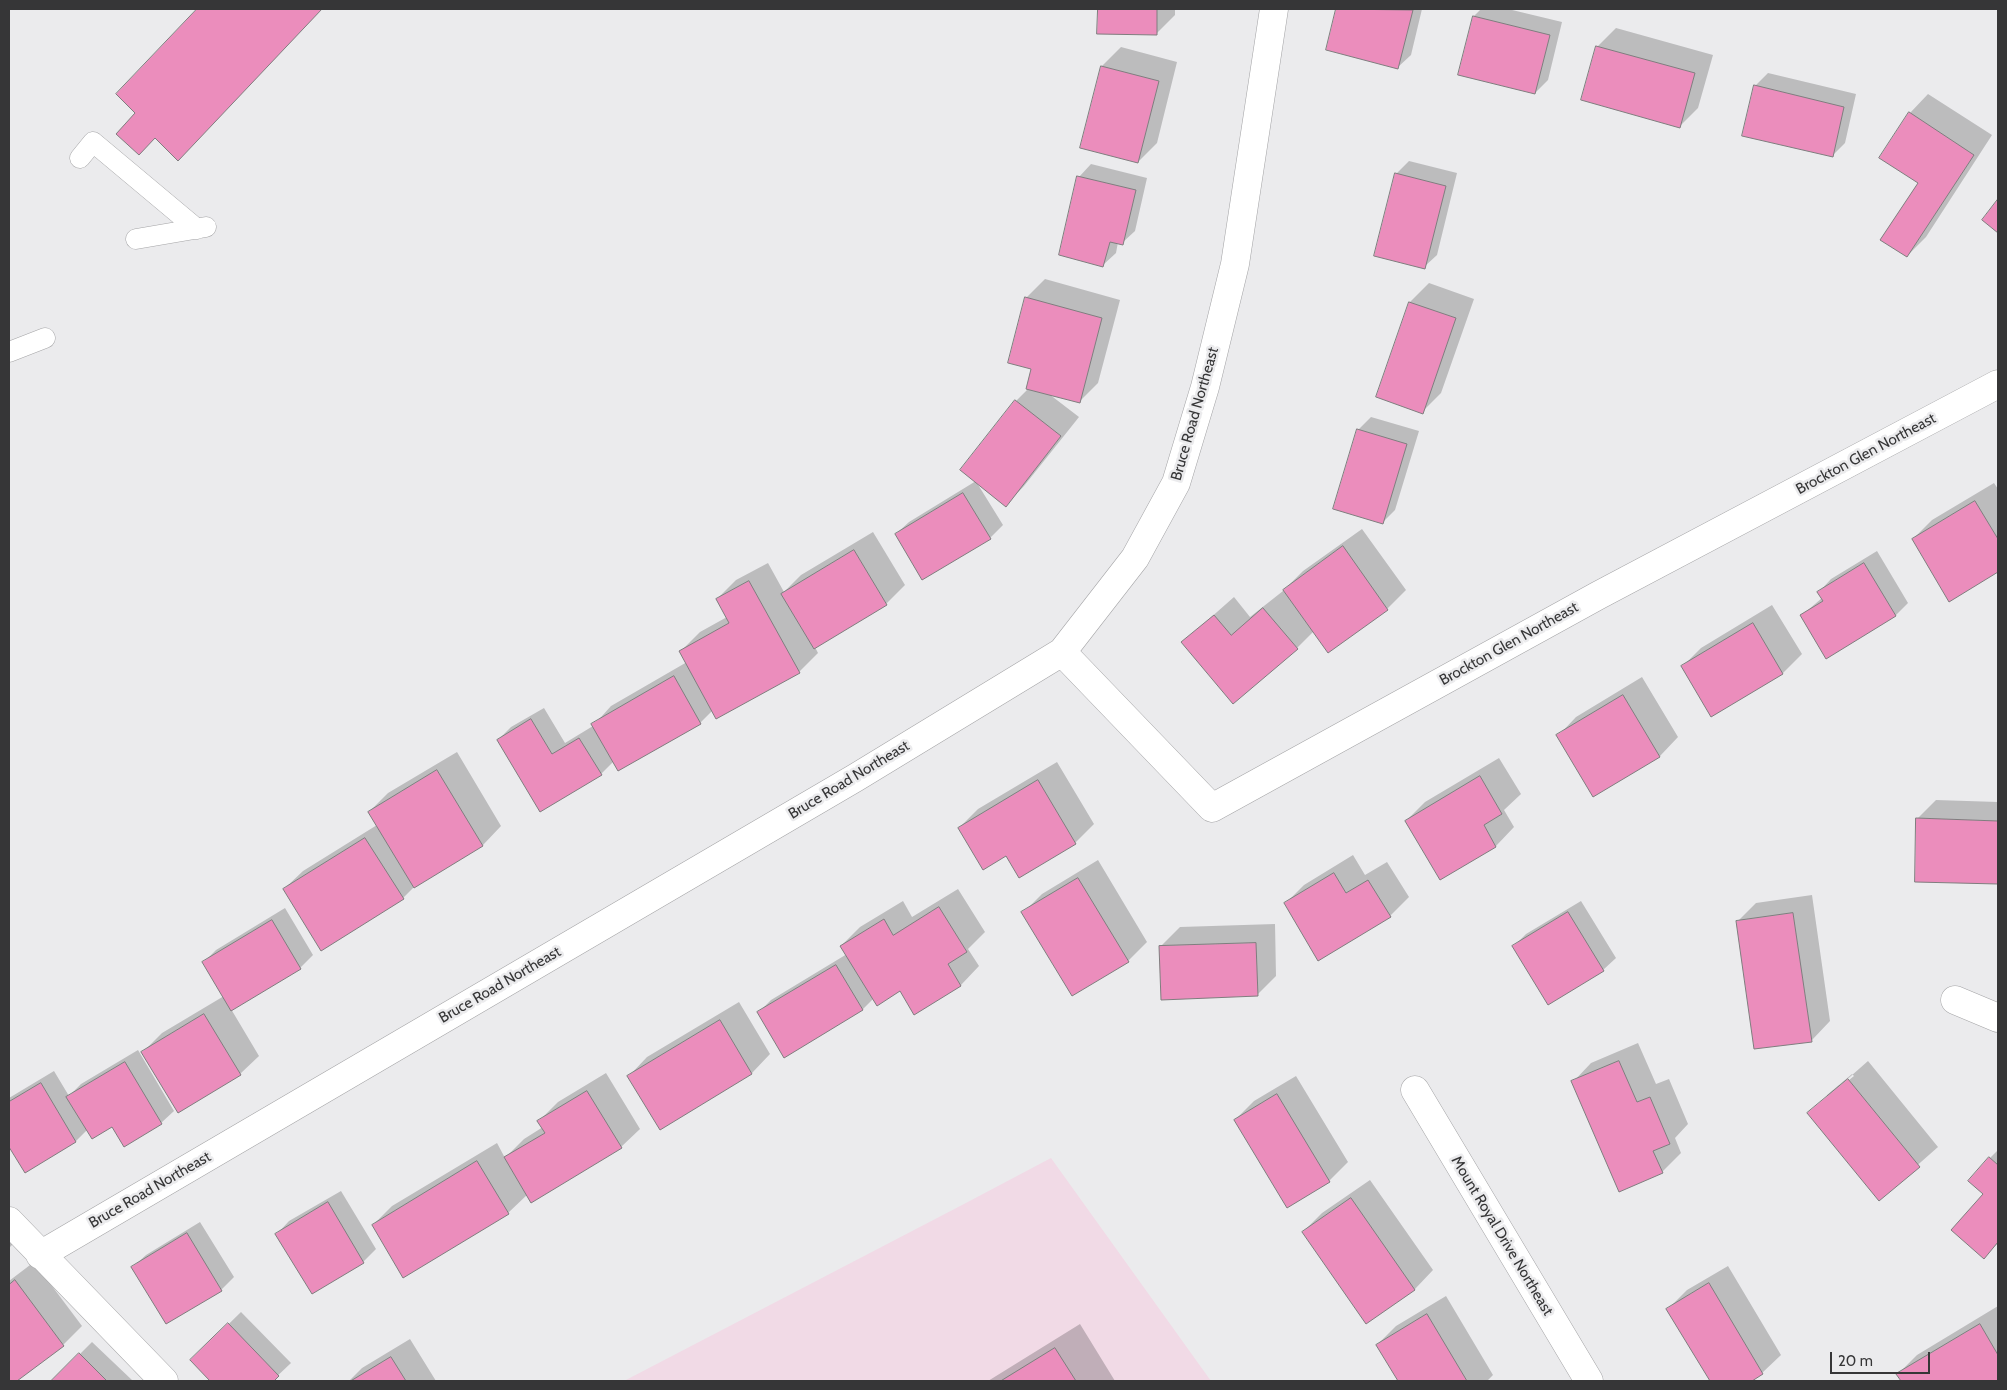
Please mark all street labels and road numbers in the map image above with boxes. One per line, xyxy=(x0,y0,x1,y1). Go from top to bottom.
street label: Bruce Road Northeast xyxy=(1167,345,1223,483)
street label: Brockton Glen Northeast xyxy=(1793,409,1939,499)
street label: Brockton Glen Northeast xyxy=(1437,598,1581,690)
street label: Bruce Road Northeast xyxy=(785,737,913,823)
street label: Bruce Road Northeast xyxy=(436,943,564,1027)
street label: Bruce Road Northeast xyxy=(86,1148,214,1232)
street label: Mount Royal Drive Northeast xyxy=(1447,1153,1557,1319)

